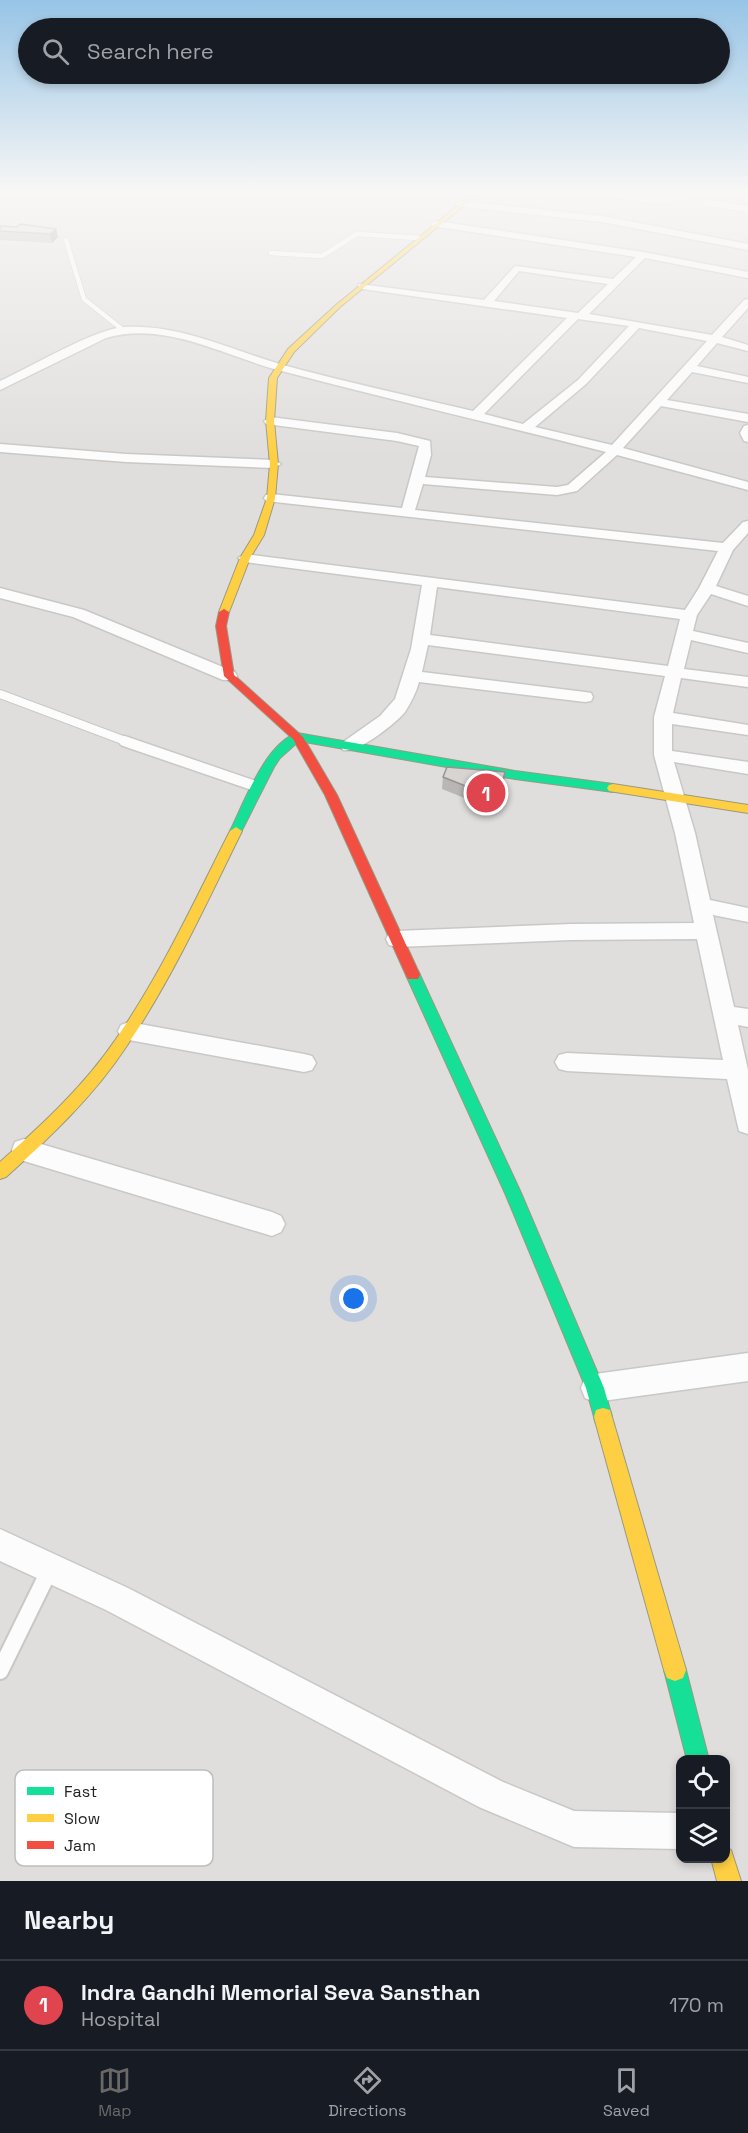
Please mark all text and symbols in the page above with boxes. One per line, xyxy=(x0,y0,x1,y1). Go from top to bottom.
search box xyxy=(18,18,730,84)
icon: search xyxy=(39,35,72,68)
text: Search here xyxy=(87,37,214,65)
pin: 1 xyxy=(466,770,506,816)
your location xyxy=(339,1284,368,1313)
map controls xyxy=(676,1755,730,1863)
button: locate xyxy=(676,1755,730,1809)
legend xyxy=(15,1770,213,1866)
text: Fast xyxy=(64,1781,97,1802)
text: Slow xyxy=(64,1808,100,1829)
button: layers xyxy=(676,1809,730,1863)
text: Jam xyxy=(64,1835,96,1856)
text: Nearby xyxy=(24,1903,114,1937)
text: Indra Gandhi Memorial Seva Sansthan xyxy=(81,1978,481,2006)
text: 1 xyxy=(39,1992,48,2018)
text: 170 m xyxy=(669,1992,724,2018)
text: Hospital xyxy=(81,2006,160,2032)
tab: Map xyxy=(98,2064,132,2121)
tab: Directions xyxy=(328,2064,407,2121)
tab: Saved xyxy=(603,2064,650,2121)

